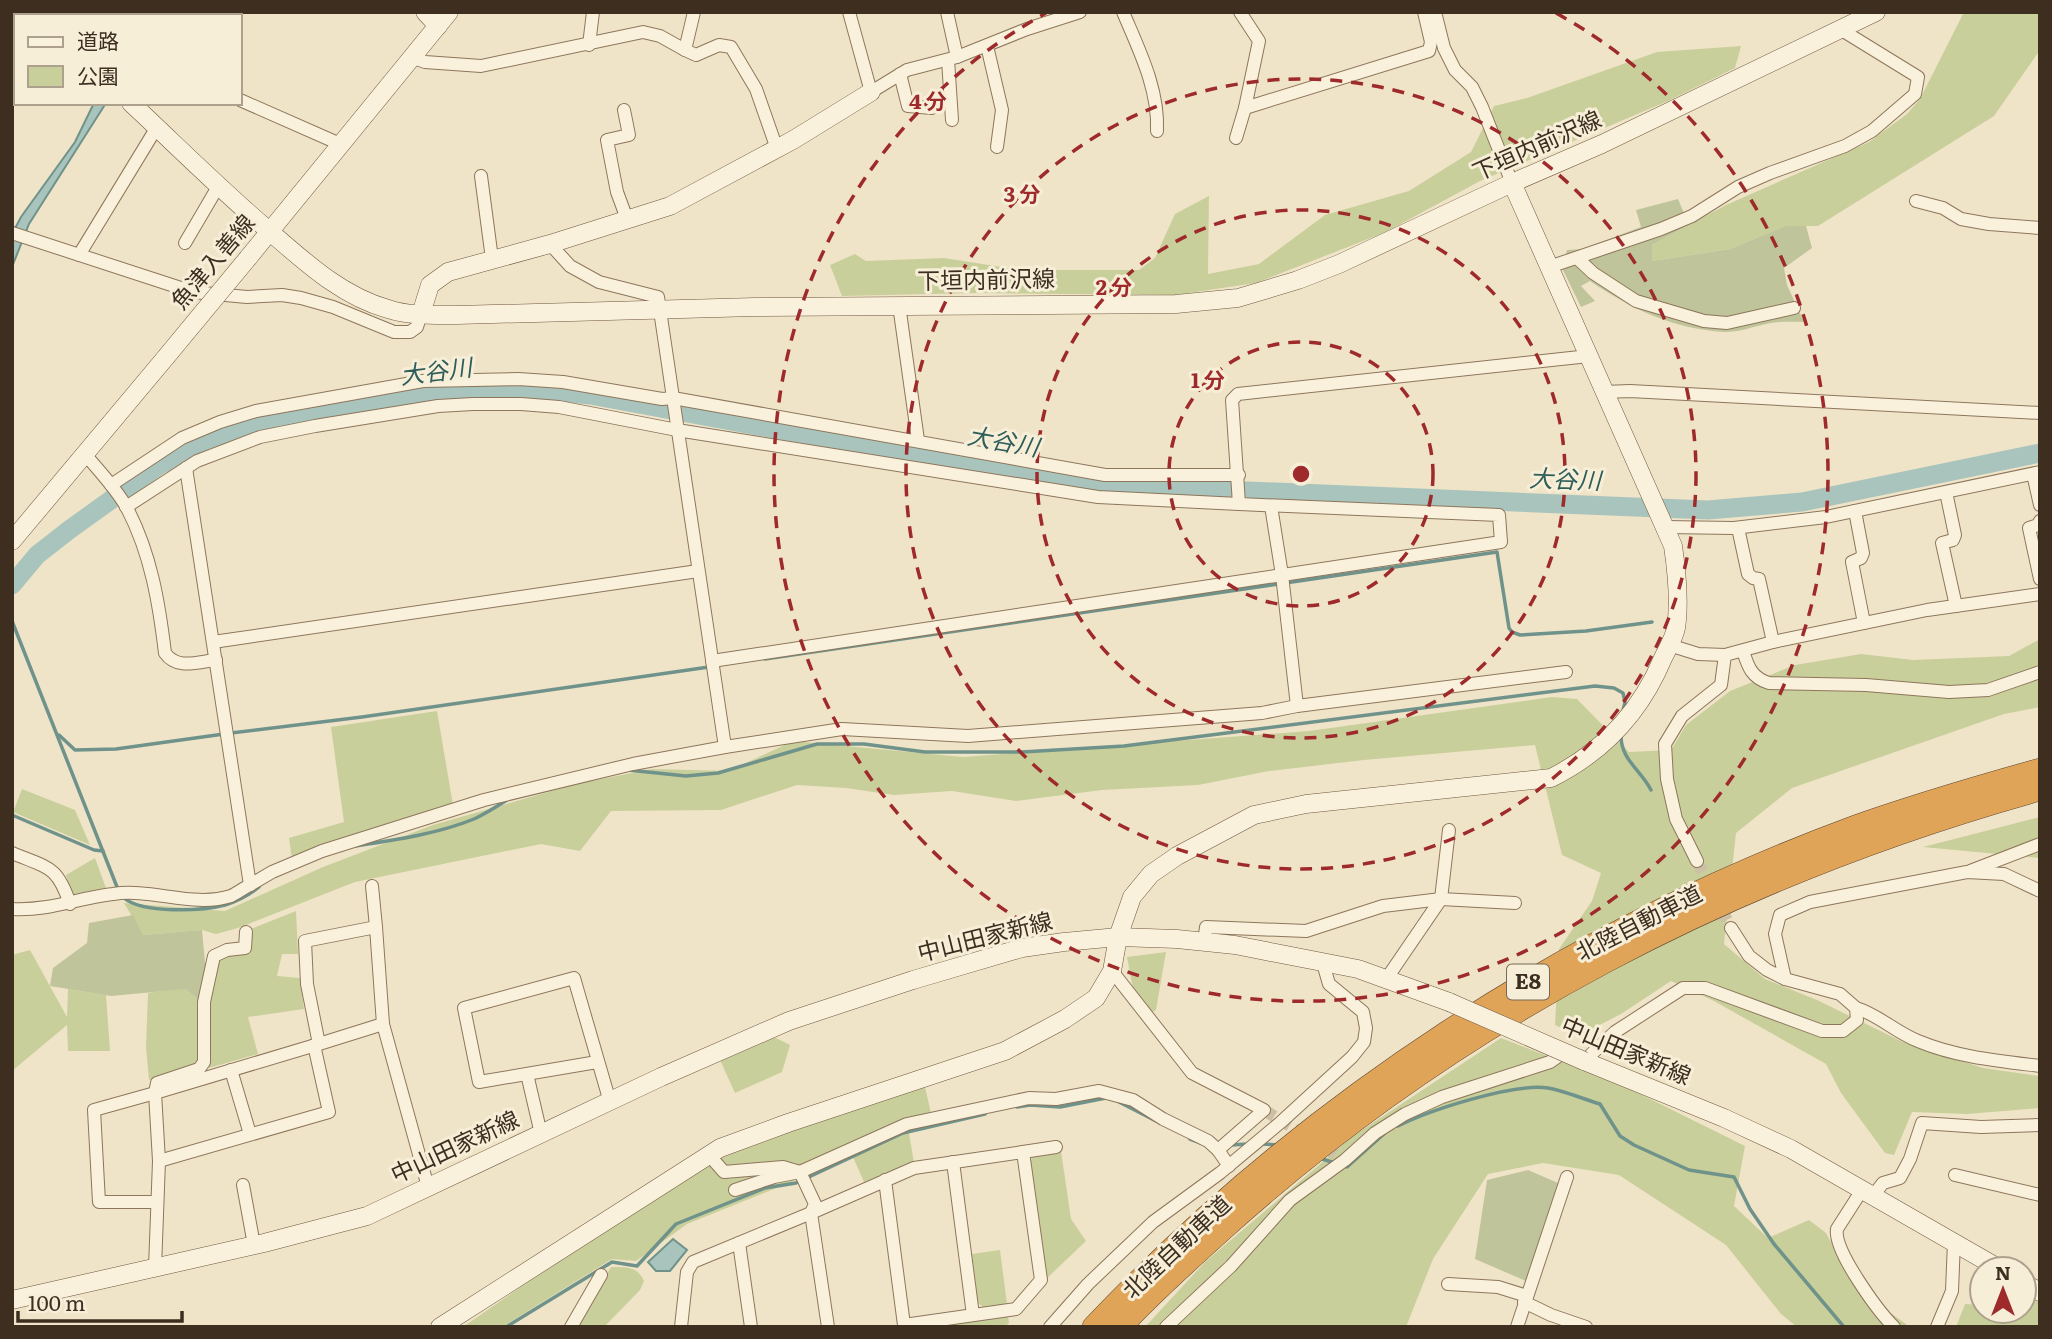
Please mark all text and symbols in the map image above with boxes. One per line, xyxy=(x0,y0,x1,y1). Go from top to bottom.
legend xyxy=(14,14,242,105)
text: 道路 xyxy=(77,24,119,55)
text: 公園 xyxy=(77,59,119,90)
text: 4 分 xyxy=(909,84,947,115)
street label: 下垣内前沢線 xyxy=(1466,101,1606,188)
text: 3 分 xyxy=(1004,177,1040,208)
street label: 魚津入善線 xyxy=(161,206,261,316)
street label: 下垣内前沢線 xyxy=(917,260,1055,296)
text: 2 分 xyxy=(1096,270,1132,301)
water label: 大谷川 xyxy=(398,347,477,391)
text: 1 分 xyxy=(1191,363,1225,394)
water label: 大谷川 xyxy=(965,416,1045,464)
water label: 大谷川 xyxy=(1528,459,1605,496)
centre of rings xyxy=(1289,462,1313,486)
street label: 北陸自動車道 xyxy=(1569,875,1707,968)
street label: 中山田家新線 xyxy=(913,902,1056,968)
road number: E8 xyxy=(1507,964,1549,1000)
street label: 中山田家新線 xyxy=(1557,1007,1697,1092)
street label: 中山田家新線 xyxy=(384,1101,524,1190)
street label: 北陸自動車道 xyxy=(1114,1186,1238,1305)
north arrow xyxy=(1968,1255,2038,1325)
text: N xyxy=(1995,1258,2011,1286)
scale bar xyxy=(18,1280,182,1324)
text: 100 m xyxy=(28,1286,85,1317)

